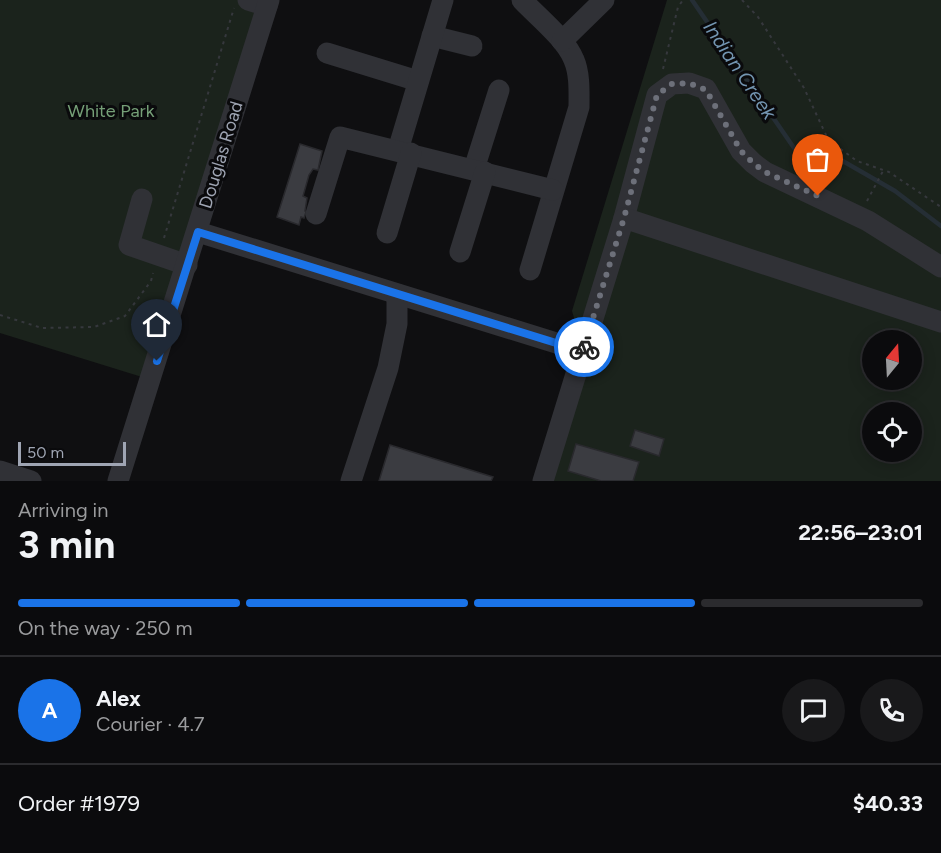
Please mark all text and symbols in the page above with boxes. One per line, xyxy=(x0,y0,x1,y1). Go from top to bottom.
water label: Indian Creek xyxy=(698,16,782,125)
street label: Douglas Road xyxy=(194,99,248,211)
park label: White Park xyxy=(68,100,155,122)
pin xyxy=(792,134,843,196)
icon: bag xyxy=(801,143,834,176)
pin xyxy=(131,299,182,361)
icon: home xyxy=(140,308,173,341)
courier xyxy=(554,317,614,377)
north arrow xyxy=(862,330,922,390)
map controls xyxy=(862,330,922,462)
icon: bike xyxy=(568,331,601,364)
button: locate xyxy=(862,402,922,462)
scale bar xyxy=(18,439,126,466)
text: 50 m xyxy=(27,443,64,462)
text: Arriving in xyxy=(18,498,108,522)
text: 22:56–23:01 xyxy=(798,519,923,546)
text: 3 min xyxy=(18,521,115,568)
text: On the way · 250 m xyxy=(18,616,193,640)
button: chat xyxy=(782,679,845,742)
button: phone xyxy=(860,679,923,742)
text: Alex xyxy=(96,685,141,712)
text: A xyxy=(42,697,57,724)
text: Courier · 4.7 xyxy=(96,712,205,736)
text: Order #1979 xyxy=(18,790,140,817)
text: $40.33 xyxy=(853,790,923,817)

